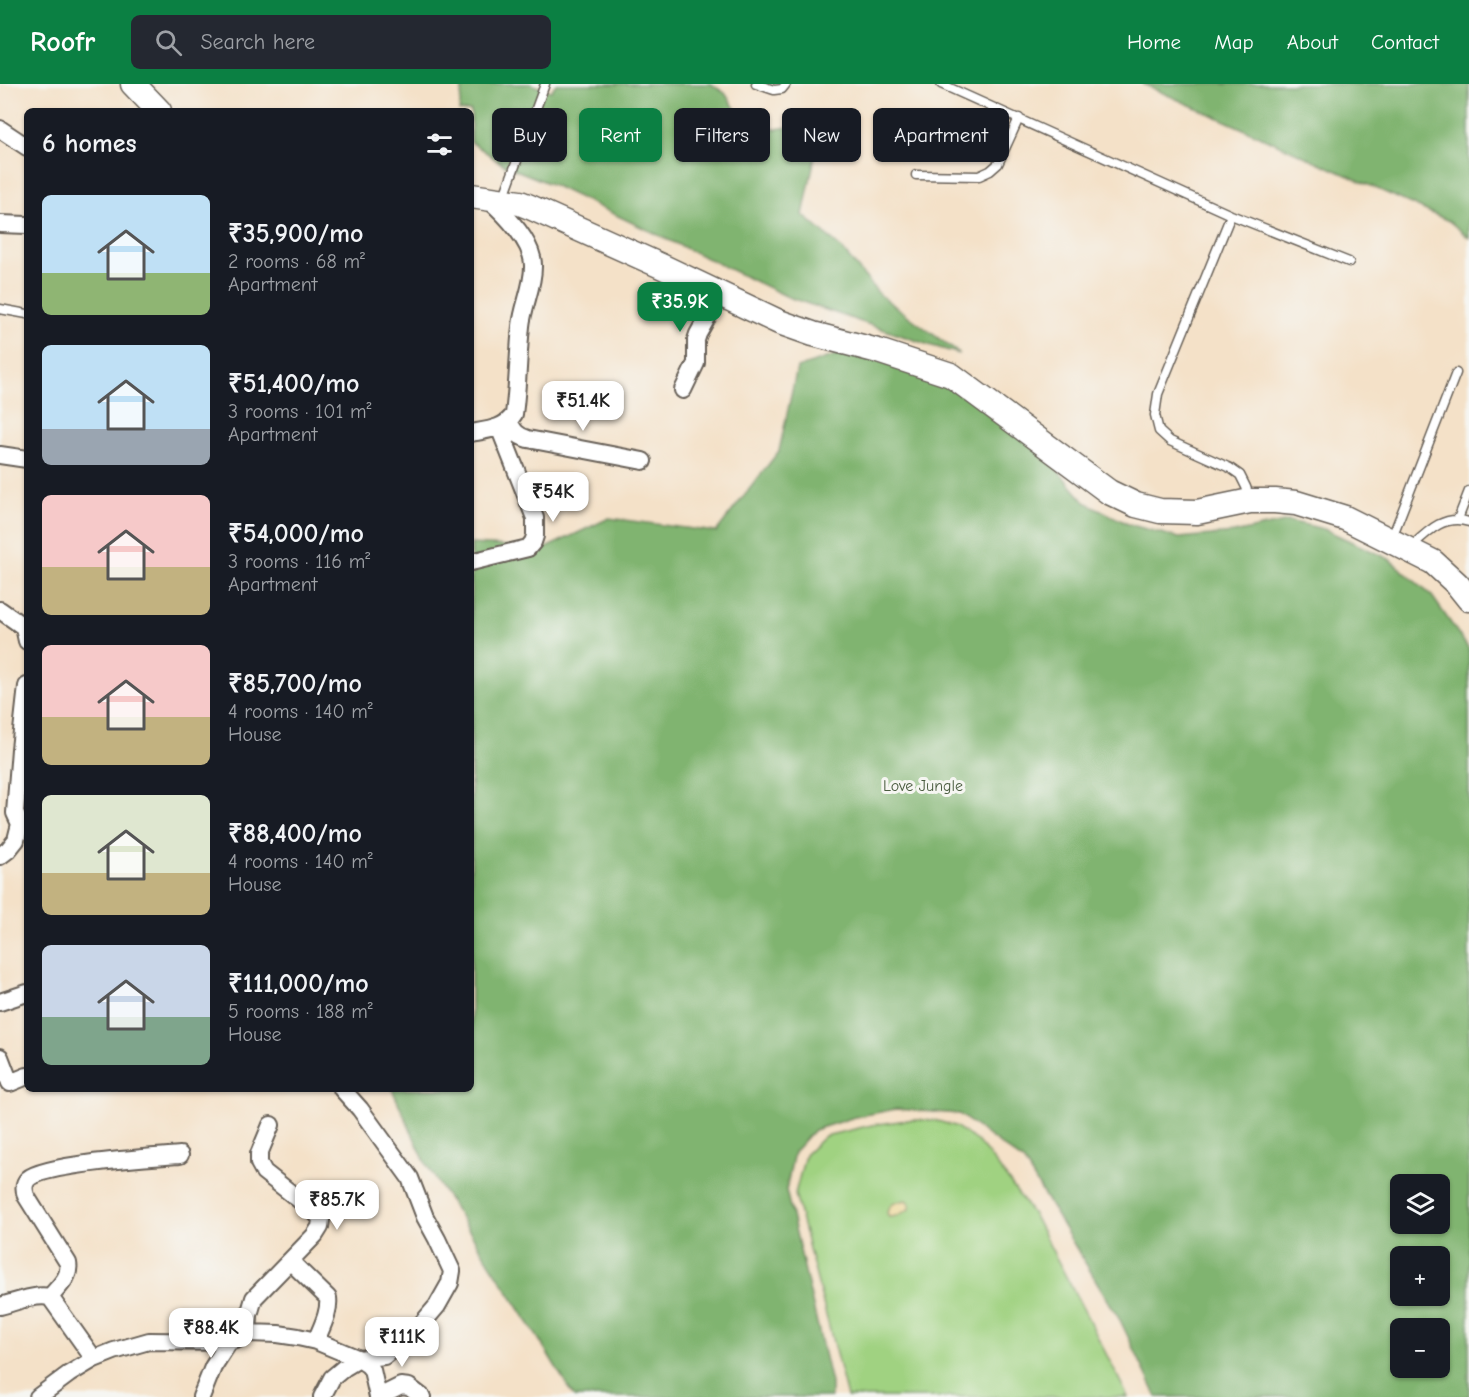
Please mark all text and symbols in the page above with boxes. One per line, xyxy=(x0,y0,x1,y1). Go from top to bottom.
search box xyxy=(131,15,551,69)
text: Roofr xyxy=(30,26,95,58)
icon: search xyxy=(152,26,185,59)
text: Search here xyxy=(200,29,315,55)
text: Home xyxy=(1127,30,1181,54)
text: Map xyxy=(1214,30,1254,54)
text: About xyxy=(1287,30,1338,54)
text: Contact xyxy=(1371,30,1439,54)
chip: Buy xyxy=(492,108,567,162)
chip: Rent xyxy=(579,108,662,162)
chip: Filters xyxy=(674,108,770,162)
chip: New xyxy=(782,108,861,162)
chip: Apartment xyxy=(873,108,1009,162)
icon: filters xyxy=(423,128,456,161)
text: 6 homes xyxy=(42,129,137,159)
icon: home xyxy=(90,219,162,291)
text: ₹35,900/mo xyxy=(228,219,363,249)
text: 2 rooms · 68 m² xyxy=(228,250,365,273)
text: Apartment xyxy=(228,273,318,296)
pin: ₹35.9K xyxy=(631,282,729,333)
text: ₹35.9K xyxy=(651,290,709,313)
icon: home xyxy=(90,369,162,441)
text: ₹51,400/mo xyxy=(228,369,359,399)
pin: ₹51.4K xyxy=(534,381,632,432)
text: ₹51.4K xyxy=(556,389,610,412)
text: 3 rooms · 101 m² xyxy=(228,400,372,423)
text: Apartment xyxy=(228,423,318,446)
pin: ₹54K xyxy=(517,472,589,523)
text: ₹54K xyxy=(532,480,574,503)
icon: home xyxy=(90,519,162,591)
text: ₹54,000/mo xyxy=(228,519,364,549)
text: 3 rooms · 116 m² xyxy=(228,550,370,573)
text: Apartment xyxy=(228,573,318,596)
icon: home xyxy=(90,669,162,741)
text: ₹85,700/mo xyxy=(228,669,362,699)
text: 4 rooms · 140 m² xyxy=(228,700,373,723)
text: House xyxy=(228,723,282,746)
park label: Love Jungle xyxy=(883,777,963,795)
icon: home xyxy=(90,819,162,891)
text: ₹88,400/mo xyxy=(228,819,362,849)
text: 4 rooms · 140 m² xyxy=(228,850,373,873)
text: House xyxy=(228,873,282,896)
icon: home xyxy=(90,969,162,1041)
text: ₹111,000/mo xyxy=(228,969,369,999)
text: 5 rooms · 188 m² xyxy=(228,1000,373,1023)
text: House xyxy=(228,1023,282,1046)
map controls xyxy=(1390,1174,1450,1378)
button: layers xyxy=(1390,1174,1450,1234)
pin: ₹85.7K xyxy=(288,1180,386,1231)
text: ₹85.7K xyxy=(309,1188,365,1211)
button: + xyxy=(1390,1246,1450,1306)
pin: ₹88.4K xyxy=(162,1308,260,1359)
text: ₹88.4K xyxy=(183,1316,239,1339)
pin: ₹111K xyxy=(360,1317,444,1368)
button: − xyxy=(1390,1318,1450,1378)
text: ₹111K xyxy=(379,1325,425,1348)

